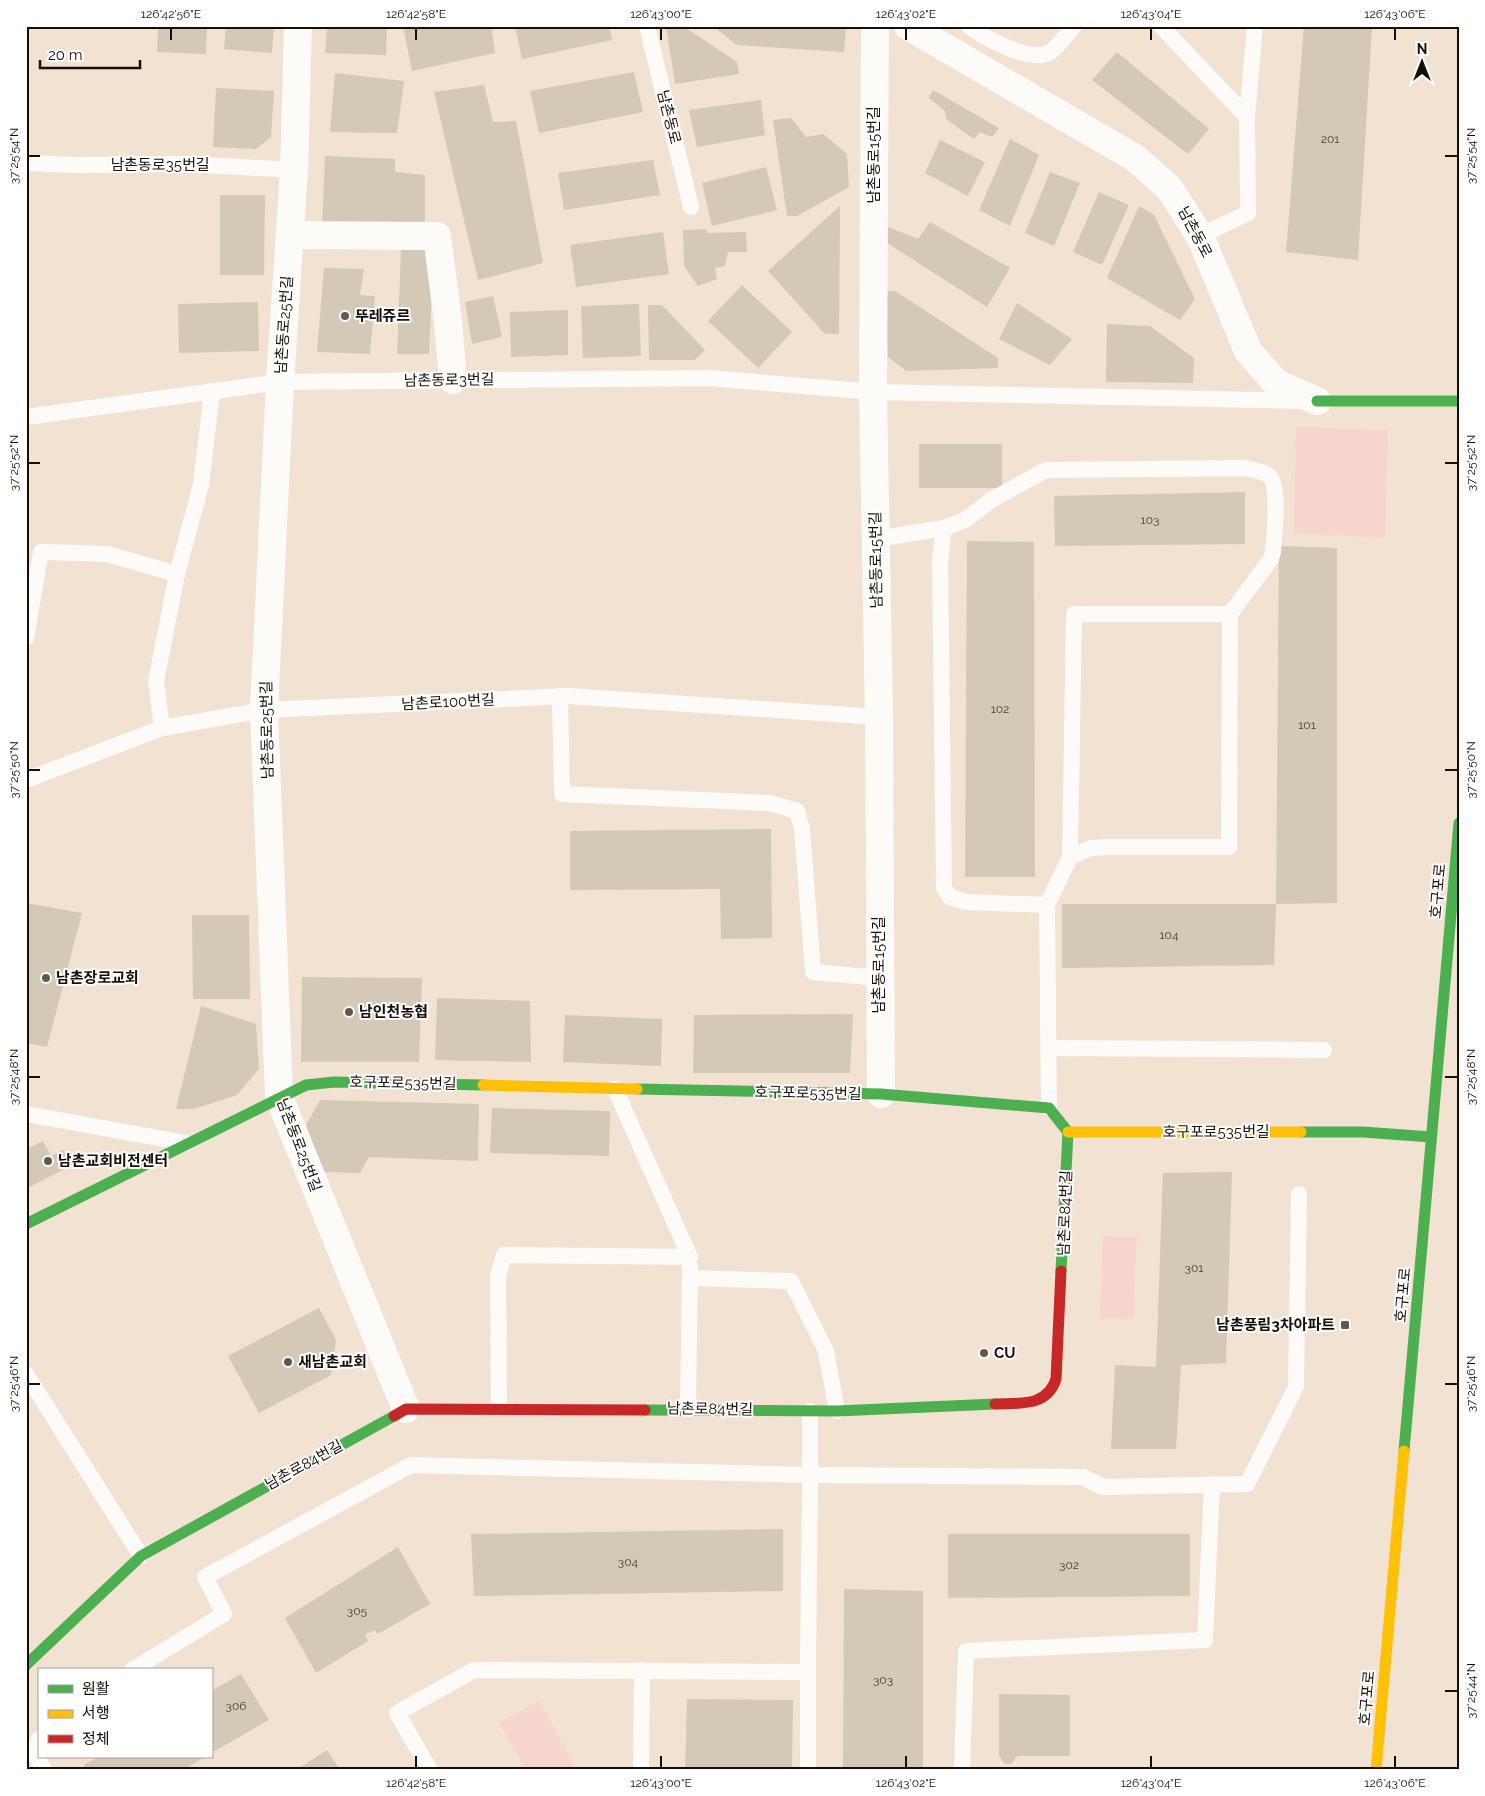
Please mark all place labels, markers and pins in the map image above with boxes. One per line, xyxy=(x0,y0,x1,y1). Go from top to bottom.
place label: 뚜레쥬르 xyxy=(355,307,410,325)
marker: 뚜레쥬르 xyxy=(339,310,351,322)
place label: 남촌장로교회 xyxy=(56,969,139,987)
marker: 남촌장로교회 xyxy=(40,972,52,984)
place label: 남인천농협 xyxy=(359,1003,428,1021)
marker: 남인천농협 xyxy=(343,1006,355,1018)
place label: 남촌교회비전센터 xyxy=(58,1152,168,1170)
marker: 남촌교회비전센터 xyxy=(42,1155,54,1167)
place label: 남촌풍림3차아파트 xyxy=(1216,1316,1335,1334)
marker: 남촌풍림3차아파트 xyxy=(1339,1319,1351,1331)
place label: CU xyxy=(994,1344,1016,1362)
marker: CU xyxy=(978,1347,990,1359)
place label: 새남촌교회 xyxy=(298,1353,367,1371)
marker: 새남촌교회 xyxy=(282,1356,294,1368)

